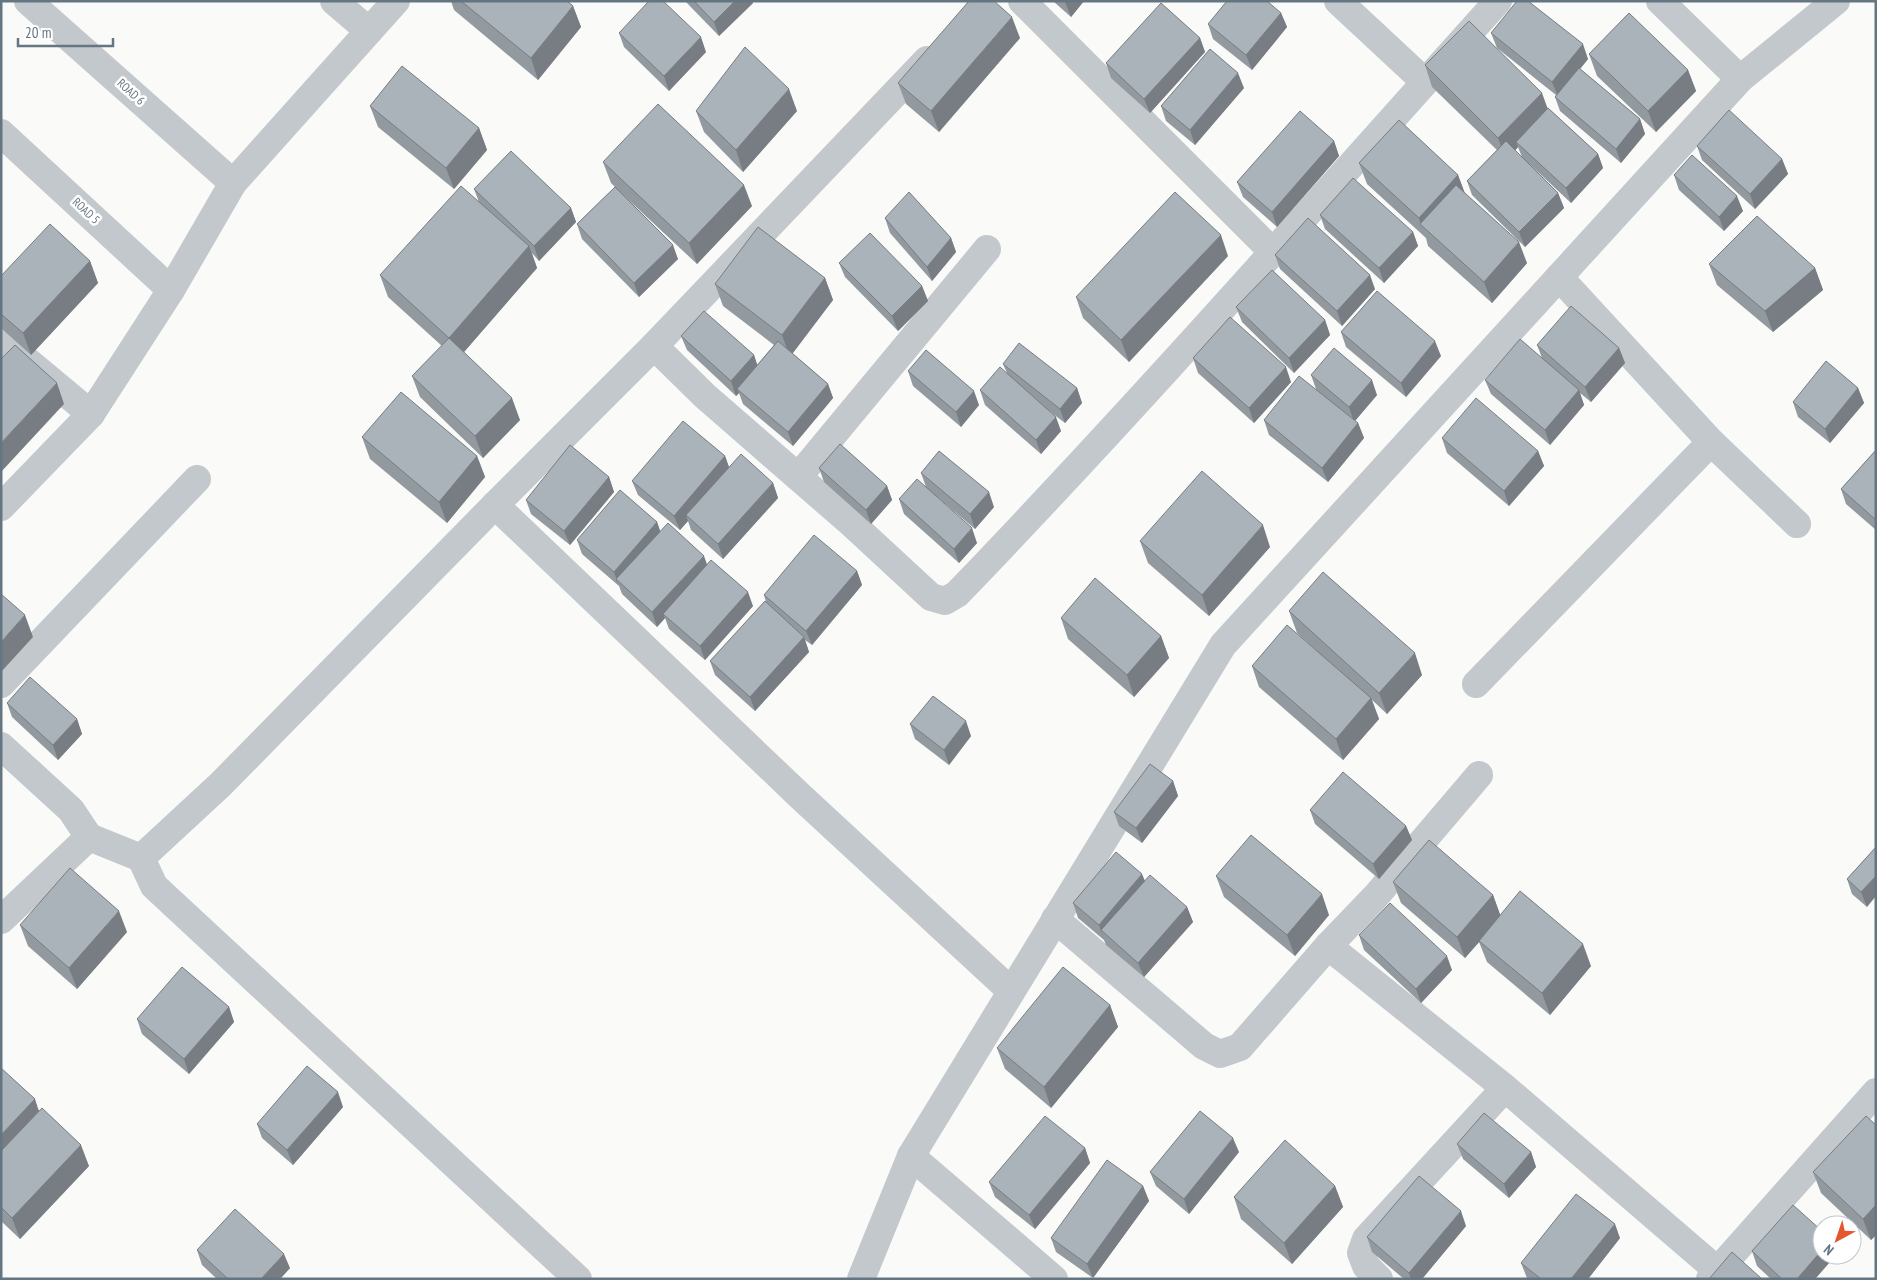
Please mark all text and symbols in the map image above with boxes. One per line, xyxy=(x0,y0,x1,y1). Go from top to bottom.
scale bar xyxy=(18,15,112,47)
text: 20 m xyxy=(25,23,51,42)
street label: ROAD 6 xyxy=(115,75,148,108)
street label: ROAD 5 xyxy=(70,194,103,227)
north arrow xyxy=(1812,1215,1862,1265)
text: N xyxy=(1820,1241,1837,1259)

